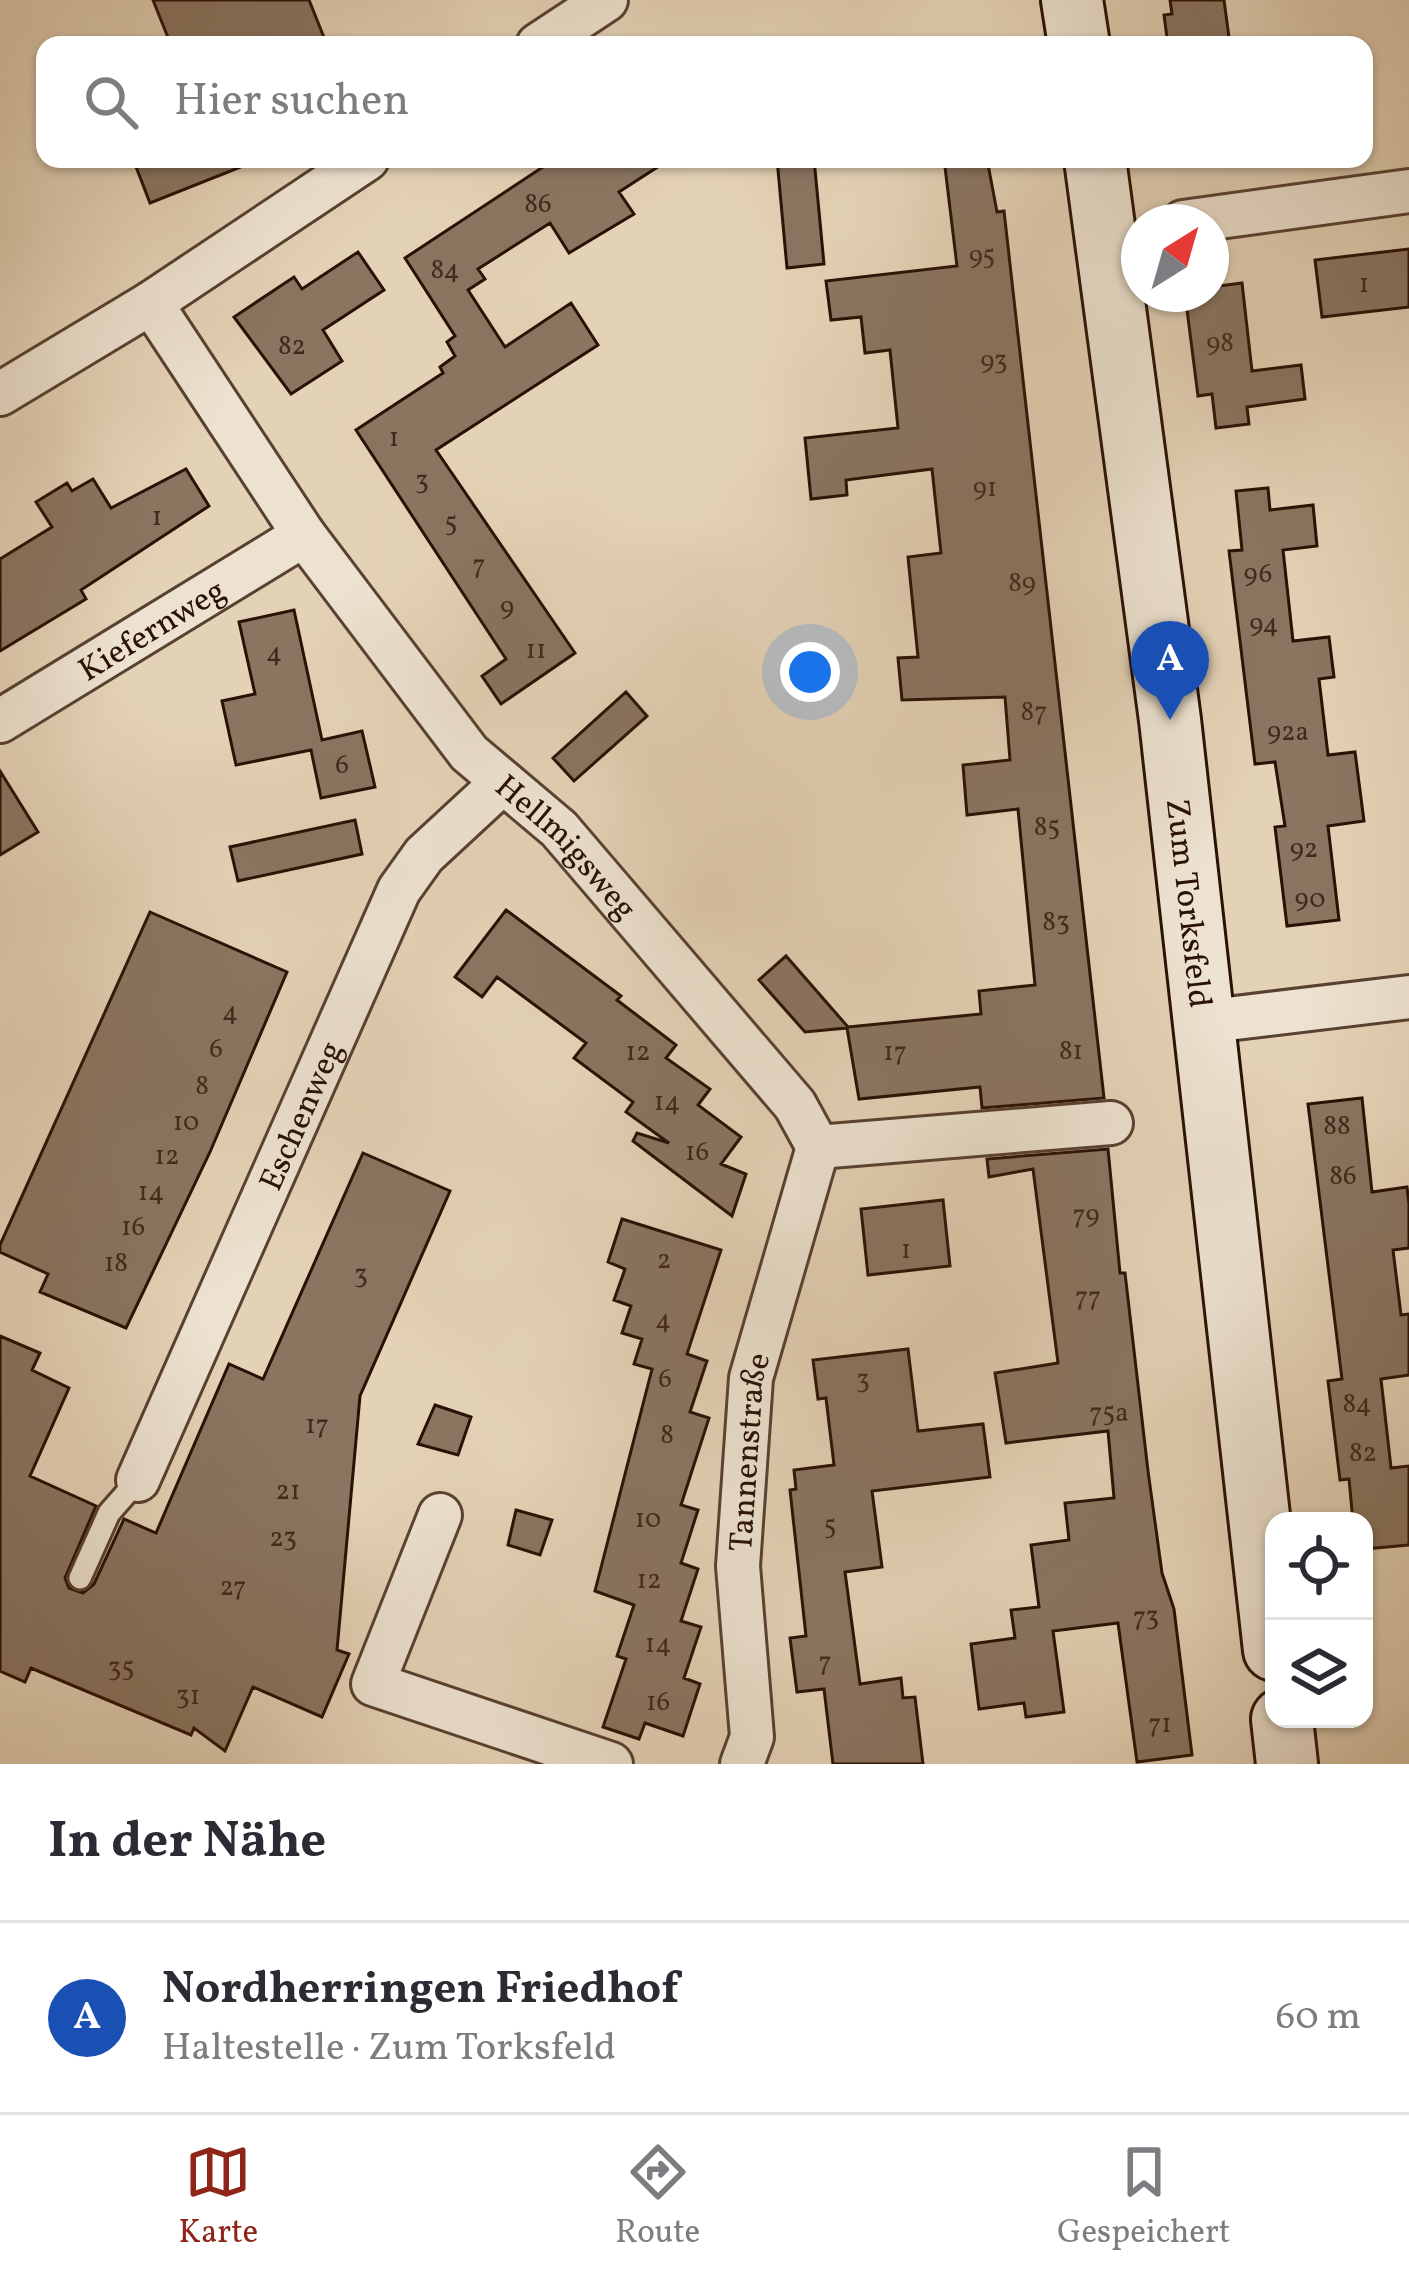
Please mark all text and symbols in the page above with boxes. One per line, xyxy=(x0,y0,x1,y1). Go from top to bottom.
search box xyxy=(36,36,1373,168)
icon: search xyxy=(78,69,144,135)
text: Hier suchen xyxy=(174,71,409,134)
house number: 86 xyxy=(524,186,552,224)
north arrow xyxy=(1121,204,1229,312)
house number: 95 xyxy=(969,238,995,276)
house number: 84 xyxy=(430,252,460,290)
house number: 1 xyxy=(1359,266,1369,304)
house number: 98 xyxy=(1206,325,1234,363)
house number: 82 xyxy=(278,328,306,366)
house number: 93 xyxy=(980,343,1008,381)
house number: 1 xyxy=(389,420,399,458)
house number: 3 xyxy=(415,463,429,501)
house number: 91 xyxy=(973,470,997,508)
house number: 1 xyxy=(152,499,162,537)
house number: 5 xyxy=(445,505,458,543)
house number: 7 xyxy=(472,547,486,585)
house number: 96 xyxy=(1244,556,1272,594)
house number: 89 xyxy=(1008,565,1036,603)
street label: Kiefernweg xyxy=(71,569,235,695)
house number: 9 xyxy=(500,589,514,627)
house number: 94 xyxy=(1249,606,1279,644)
pin: A xyxy=(1131,621,1209,720)
house number: 11 xyxy=(526,632,546,670)
house number: 4 xyxy=(266,635,282,673)
your location xyxy=(780,642,840,702)
house number: 87 xyxy=(1021,694,1047,732)
house number: 92a xyxy=(1267,714,1309,752)
house number: 6 xyxy=(335,747,349,785)
street label: Hellmigsweg xyxy=(484,766,646,931)
street label: Zum Torksfeld xyxy=(1152,796,1221,1010)
house number: 85 xyxy=(1034,809,1060,847)
house number: 92 xyxy=(1290,831,1318,869)
house number: 90 xyxy=(1295,881,1325,919)
house number: 83 xyxy=(1042,904,1070,942)
house number: 4 xyxy=(222,994,238,1032)
house number: 6 xyxy=(209,1031,223,1069)
house number: 81 xyxy=(1059,1033,1083,1071)
house number: 12 xyxy=(626,1034,650,1072)
house number: 17 xyxy=(883,1034,907,1072)
street label: Eschenweg xyxy=(250,1035,356,1199)
house number: 8 xyxy=(195,1068,209,1106)
house number: 14 xyxy=(654,1084,680,1122)
house number: 10 xyxy=(173,1104,199,1142)
house number: 88 xyxy=(1323,1108,1351,1146)
house number: 16 xyxy=(685,1134,709,1172)
house number: 12 xyxy=(155,1138,179,1176)
house number: 86 xyxy=(1329,1158,1357,1196)
house number: 14 xyxy=(138,1174,164,1212)
house number: 79 xyxy=(1073,1197,1099,1235)
house number: 16 xyxy=(121,1209,145,1247)
house number: 1 xyxy=(901,1232,911,1270)
house number: 2 xyxy=(657,1242,671,1280)
house number: 18 xyxy=(104,1245,128,1283)
house number: 3 xyxy=(354,1257,368,1295)
house number: 77 xyxy=(1075,1279,1101,1317)
house number: 4 xyxy=(655,1302,671,1340)
street label: Tannenstraße xyxy=(720,1348,784,1553)
house number: 6 xyxy=(658,1361,672,1399)
house number: 3 xyxy=(856,1362,870,1400)
house number: 84 xyxy=(1342,1386,1372,1424)
house number: 75a xyxy=(1089,1395,1129,1433)
house number: 17 xyxy=(305,1407,329,1445)
house number: 8 xyxy=(660,1417,674,1455)
house number: 82 xyxy=(1349,1435,1377,1473)
house number: 21 xyxy=(276,1473,300,1511)
house number: 10 xyxy=(635,1501,661,1539)
house number: 5 xyxy=(824,1508,837,1546)
map controls xyxy=(1265,1512,1373,1728)
button: locate xyxy=(1265,1512,1373,1620)
house number: 23 xyxy=(269,1520,297,1558)
house number: 12 xyxy=(637,1562,661,1600)
house number: 27 xyxy=(220,1569,246,1607)
house number: 73 xyxy=(1133,1599,1159,1637)
button: layers xyxy=(1265,1620,1373,1728)
house number: 14 xyxy=(645,1626,671,1664)
house number: 7 xyxy=(818,1644,832,1682)
house number: 35 xyxy=(108,1650,134,1688)
house number: 31 xyxy=(176,1678,200,1716)
house number: 16 xyxy=(646,1684,670,1722)
house number: 71 xyxy=(1148,1706,1172,1744)
text: In der Nähe xyxy=(48,1807,326,1878)
text: Nordherringen Friedhof xyxy=(162,1959,679,2022)
text: A xyxy=(73,1991,101,2045)
text: 60 m xyxy=(1276,1991,1361,2045)
text: Haltestelle · Zum Torksfeld xyxy=(162,2022,616,2076)
tab: Karte xyxy=(179,2139,258,2257)
tab: Route xyxy=(615,2139,700,2257)
tab: Gespeichert xyxy=(1057,2139,1230,2257)

